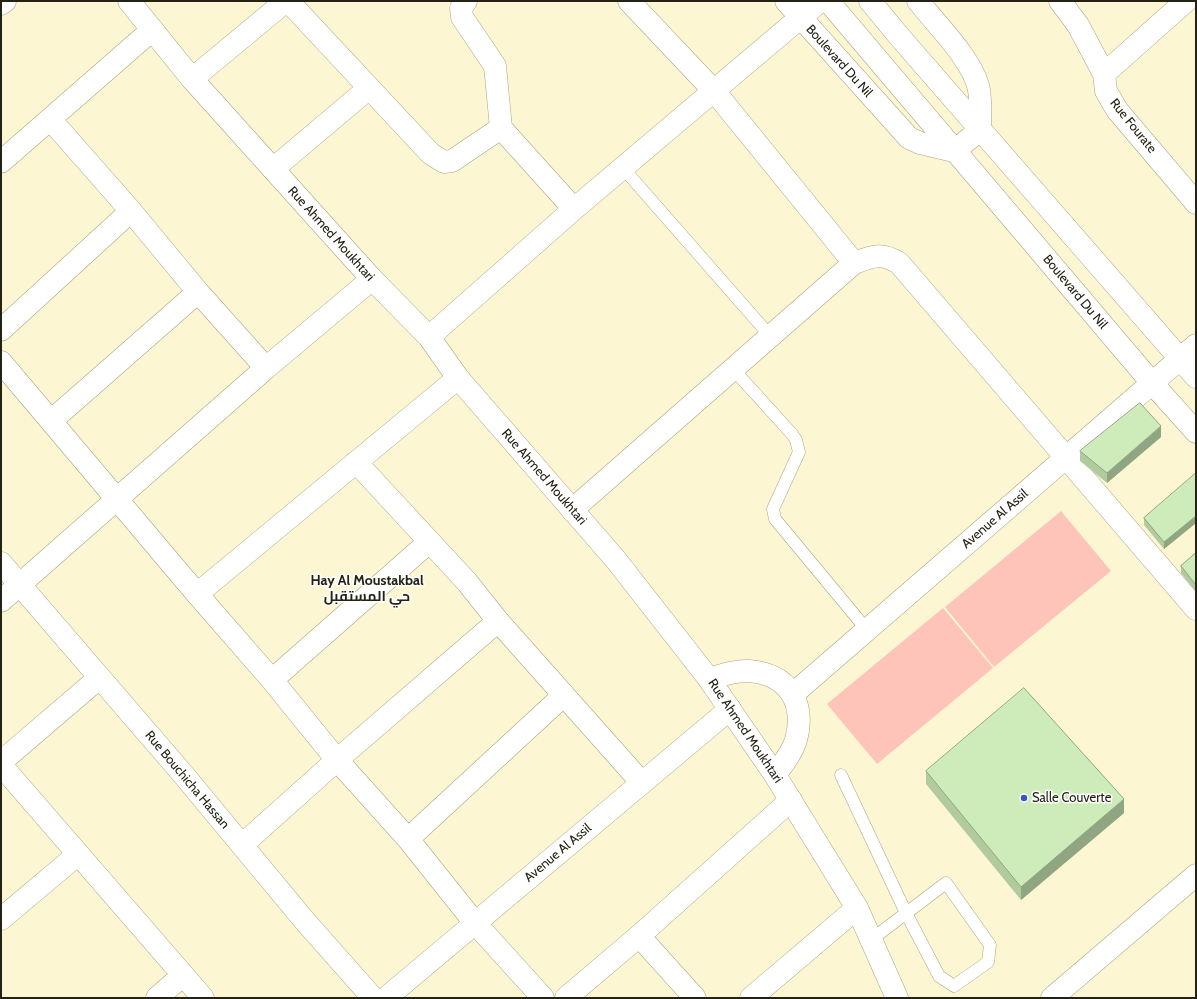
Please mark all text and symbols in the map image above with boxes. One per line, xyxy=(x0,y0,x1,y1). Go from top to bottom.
street label: Boulevard Du Nil xyxy=(802,22,876,100)
street label: Rue Fourate xyxy=(1106,96,1160,156)
street label: Rue Ahmed Moukhtari xyxy=(284,183,378,285)
street label: Boulevard Du Nil xyxy=(1039,252,1111,332)
street label: Rue Ahmed Moukhtari xyxy=(498,426,590,528)
street label: Avenue Al Assil xyxy=(959,486,1031,552)
district label: Hay Al Moustakbal حي المستقبل xyxy=(310,573,424,606)
street label: Rue Ahmed Moukhtari xyxy=(704,676,786,786)
street label: Rue Bouchicha Hassan xyxy=(141,728,233,832)
place label: Salle Couverte xyxy=(1032,790,1111,806)
marker: Salle Couverte xyxy=(1019,793,1029,803)
street label: Avenue Al Assil xyxy=(521,820,595,886)

